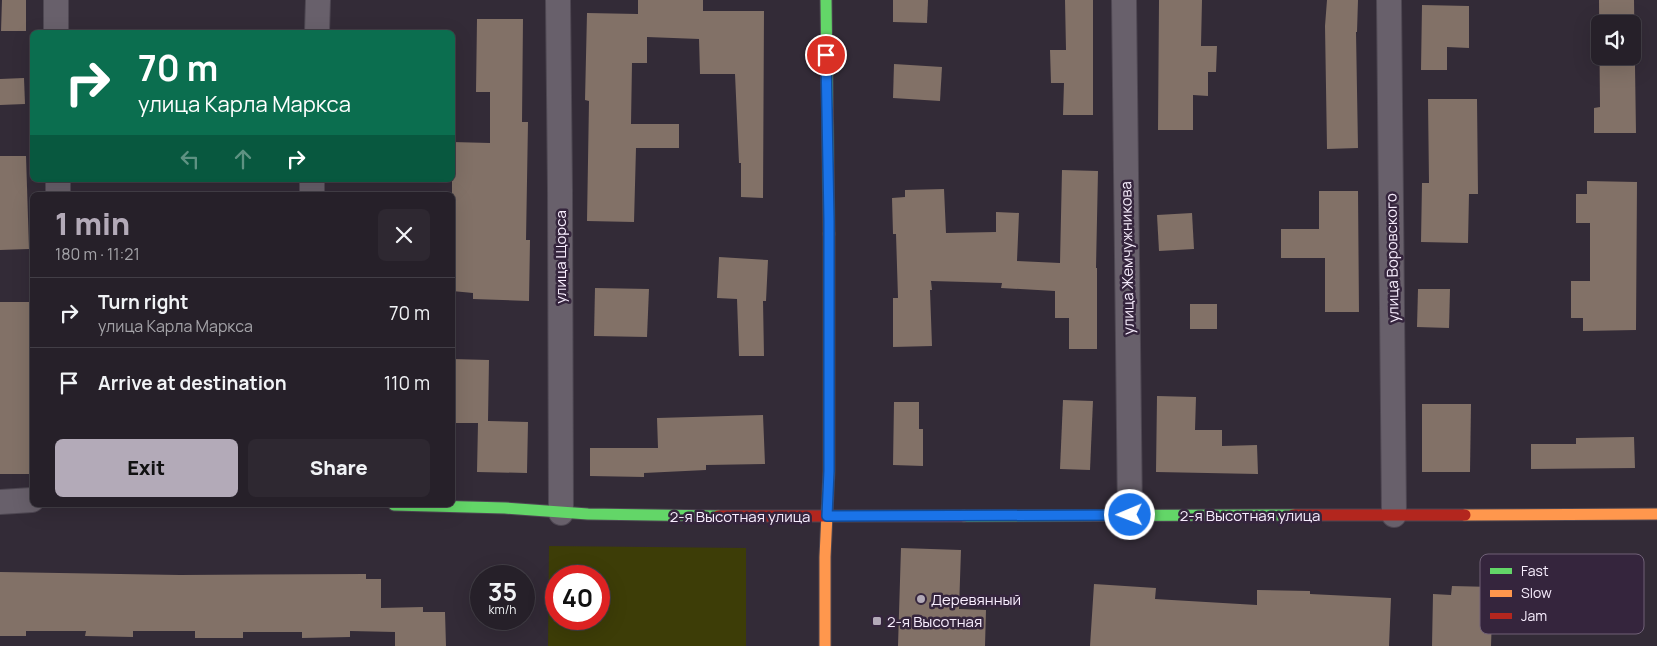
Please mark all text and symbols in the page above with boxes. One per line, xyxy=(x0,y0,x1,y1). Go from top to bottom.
map controls xyxy=(1591,15,1641,65)
button: sound xyxy=(1591,15,1641,65)
pin xyxy=(805,34,847,76)
icon: arrive xyxy=(812,41,840,69)
text: 70 m xyxy=(138,44,218,92)
icon: right xyxy=(55,50,120,115)
text: улица Карла Маркса xyxy=(138,89,351,119)
icon: left xyxy=(176,145,204,173)
icon: ahead xyxy=(229,145,257,173)
icon: right xyxy=(282,145,310,173)
street label: улица Жемчужникова xyxy=(1115,181,1139,335)
street label: улица Воровского xyxy=(1380,193,1404,323)
text: 1 min xyxy=(55,203,130,244)
button: close xyxy=(378,209,430,261)
street label: улица Щорса xyxy=(550,210,571,304)
text: 180 m · 11:21 xyxy=(55,243,140,265)
text: Turn right xyxy=(98,289,188,315)
icon: right xyxy=(55,299,83,327)
text: 70 m xyxy=(389,300,430,326)
text: улица Карла Маркса xyxy=(98,315,253,337)
icon: arrive xyxy=(55,369,83,397)
text: Arrive at destination xyxy=(98,370,287,396)
text: 110 m xyxy=(384,370,430,396)
button: Exit xyxy=(55,439,238,497)
button: Share xyxy=(248,439,430,497)
position arrow xyxy=(1103,488,1155,540)
street label: 2-я Высотная улица xyxy=(1180,505,1320,526)
street label: 2-я Высотная улица xyxy=(670,506,810,527)
legend xyxy=(1480,554,1644,634)
text: Fast xyxy=(1521,561,1549,580)
speed limit sign: 40 xyxy=(545,565,610,630)
text: 35 xyxy=(488,574,517,609)
text: Slow xyxy=(1521,583,1552,602)
place label: Деревянный xyxy=(931,589,1021,610)
marker: Деревянный xyxy=(915,593,927,605)
text: km/h xyxy=(489,601,516,618)
text: Jam xyxy=(1521,606,1547,625)
place label: 2-я Высотная xyxy=(887,611,982,632)
marker: 2-я Высотная xyxy=(871,615,883,627)

